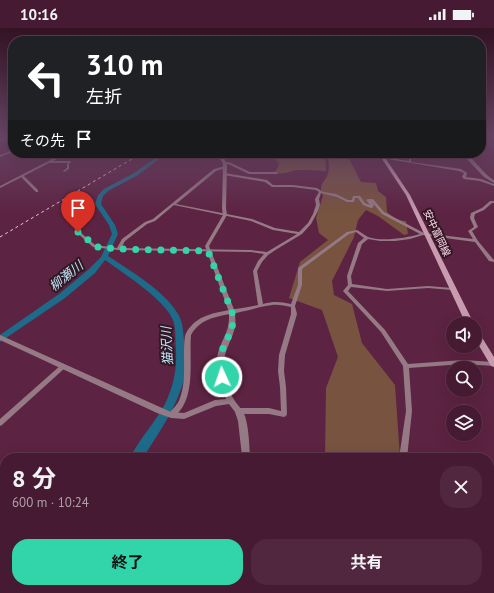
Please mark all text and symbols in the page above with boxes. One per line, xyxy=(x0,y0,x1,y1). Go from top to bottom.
text: 10:16 xyxy=(20,5,58,24)
text: 310 m xyxy=(86,46,163,83)
icon: left xyxy=(20,52,72,104)
text: 左折 xyxy=(86,85,122,108)
icon: arrive xyxy=(73,128,95,150)
text: その先 xyxy=(20,131,65,150)
pin xyxy=(61,191,95,232)
icon: arrive xyxy=(67,197,89,219)
street label: 安中富岡線 xyxy=(421,208,453,258)
water label: 柳瀬川 xyxy=(45,256,88,295)
map controls xyxy=(446,317,482,441)
button: sound xyxy=(446,317,482,353)
water label: 猫沢川 xyxy=(157,324,177,366)
position arrow xyxy=(201,356,243,398)
button: search xyxy=(446,361,482,397)
button: layers xyxy=(446,405,482,441)
text: 8 分 xyxy=(12,463,56,494)
button: close xyxy=(440,466,482,508)
text: 600 m · 10:24 xyxy=(12,494,89,511)
button: 終了 xyxy=(12,539,243,585)
button: 共有 xyxy=(251,539,482,585)

